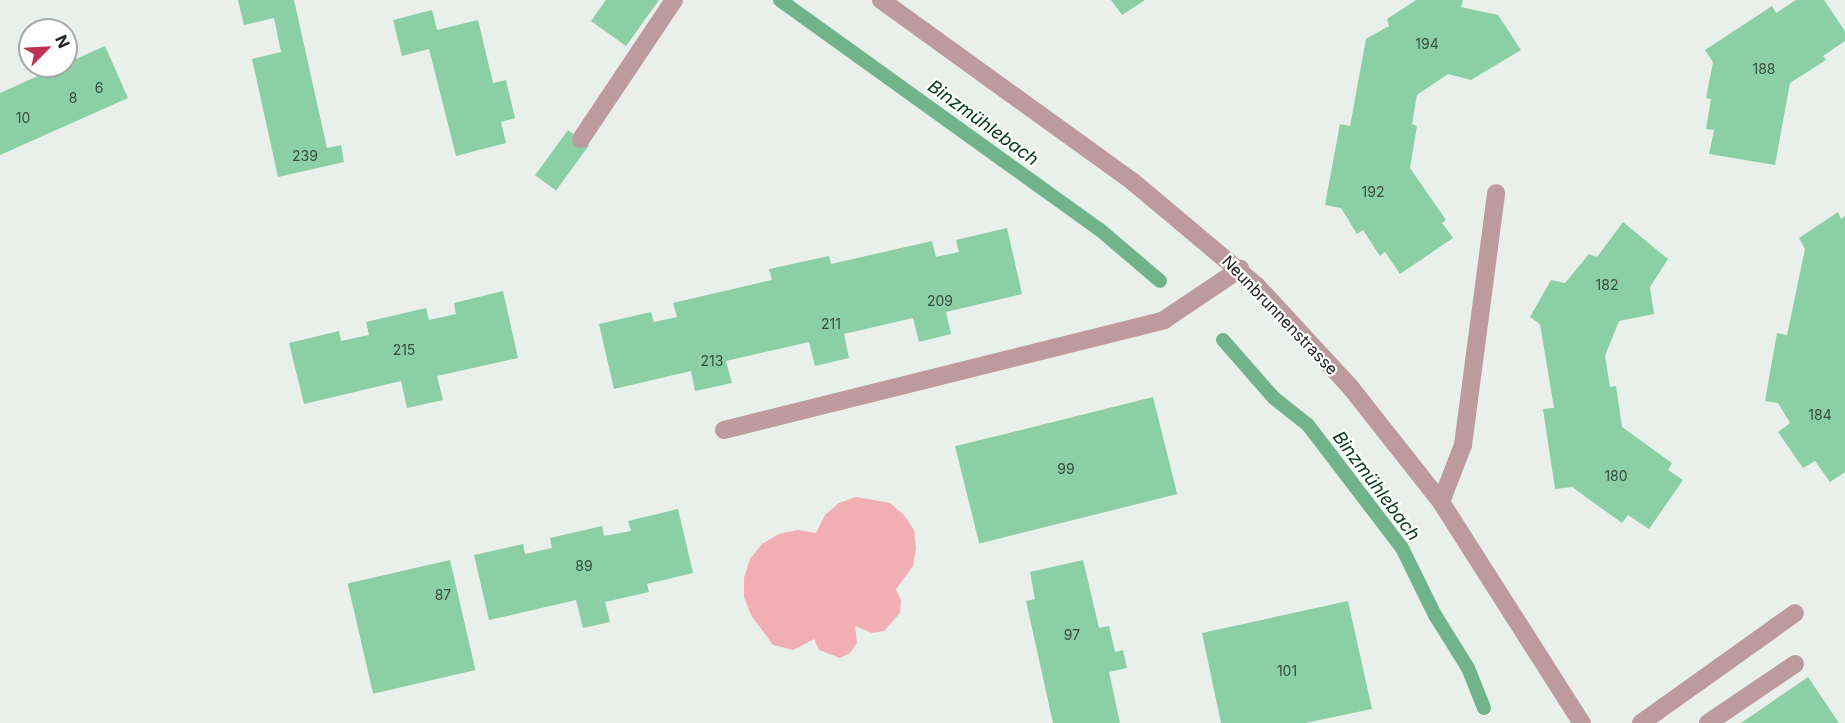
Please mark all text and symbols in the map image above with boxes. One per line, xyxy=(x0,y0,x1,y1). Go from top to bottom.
north arrow xyxy=(18,18,78,78)
text: N xyxy=(51,32,74,51)
house number: 194 xyxy=(1415,36,1439,52)
house number: 188 xyxy=(1752,61,1776,77)
water label: Binzmühlebach xyxy=(923,76,1043,170)
house number: 6 xyxy=(95,80,103,96)
house number: 8 xyxy=(69,90,77,106)
house number: 10 xyxy=(16,110,30,126)
house number: 239 xyxy=(292,148,318,164)
house number: 192 xyxy=(1362,184,1384,200)
street label: Neunbrunnenstrasse xyxy=(1218,251,1342,379)
house number: 182 xyxy=(1596,277,1618,293)
house number: 209 xyxy=(927,293,953,309)
house number: 211 xyxy=(821,316,841,332)
house number: 215 xyxy=(393,342,415,358)
house number: 213 xyxy=(701,353,723,369)
house number: 184 xyxy=(1808,407,1832,423)
water label: Binzmühlebach xyxy=(1328,427,1424,545)
house number: 99 xyxy=(1057,461,1075,477)
house number: 180 xyxy=(1604,468,1628,484)
house number: 89 xyxy=(575,558,593,574)
house number: 87 xyxy=(435,587,451,603)
house number: 97 xyxy=(1064,627,1080,643)
house number: 101 xyxy=(1277,663,1297,679)

